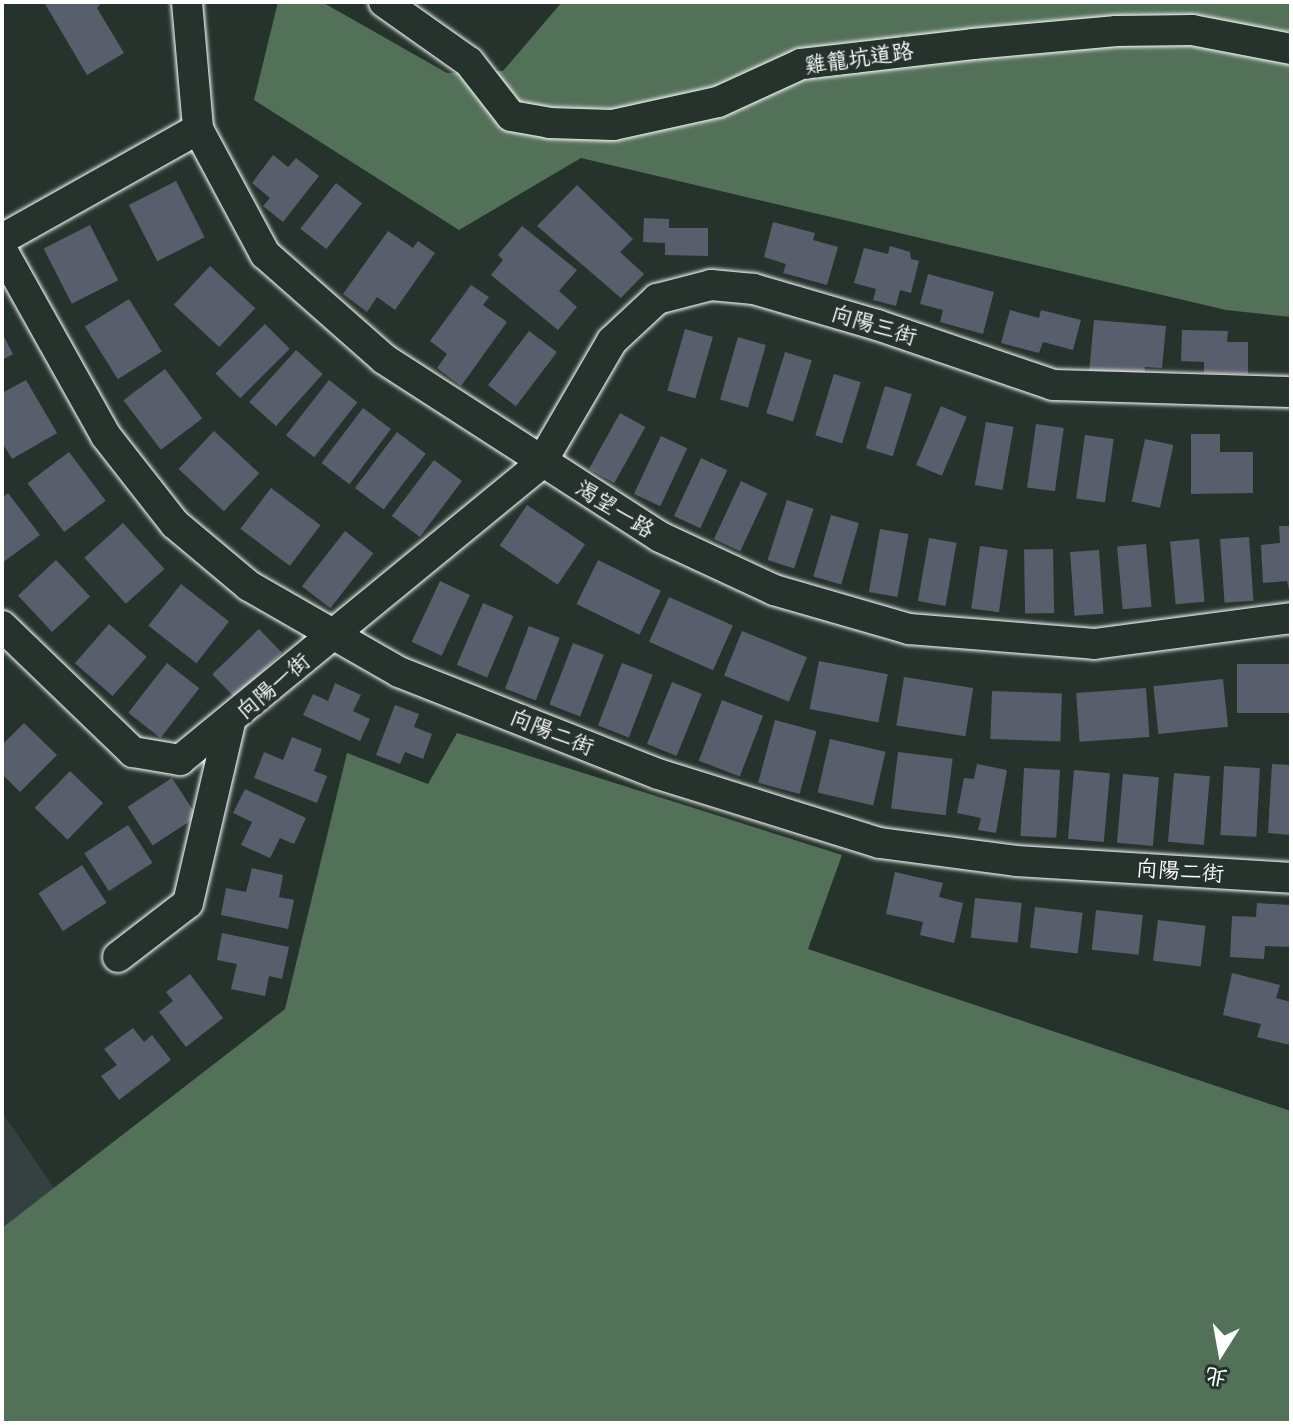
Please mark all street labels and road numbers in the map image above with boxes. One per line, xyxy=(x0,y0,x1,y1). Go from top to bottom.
street label: 雞籠坑道路 xyxy=(803,37,915,79)
street label: 向陽三街 xyxy=(828,300,920,350)
street label: 渴望一路 xyxy=(571,474,659,544)
street label: 向陽一街 xyxy=(231,648,315,724)
street label: 向陽二街 xyxy=(506,703,598,761)
street label: 向陽二街 xyxy=(1135,855,1225,887)

